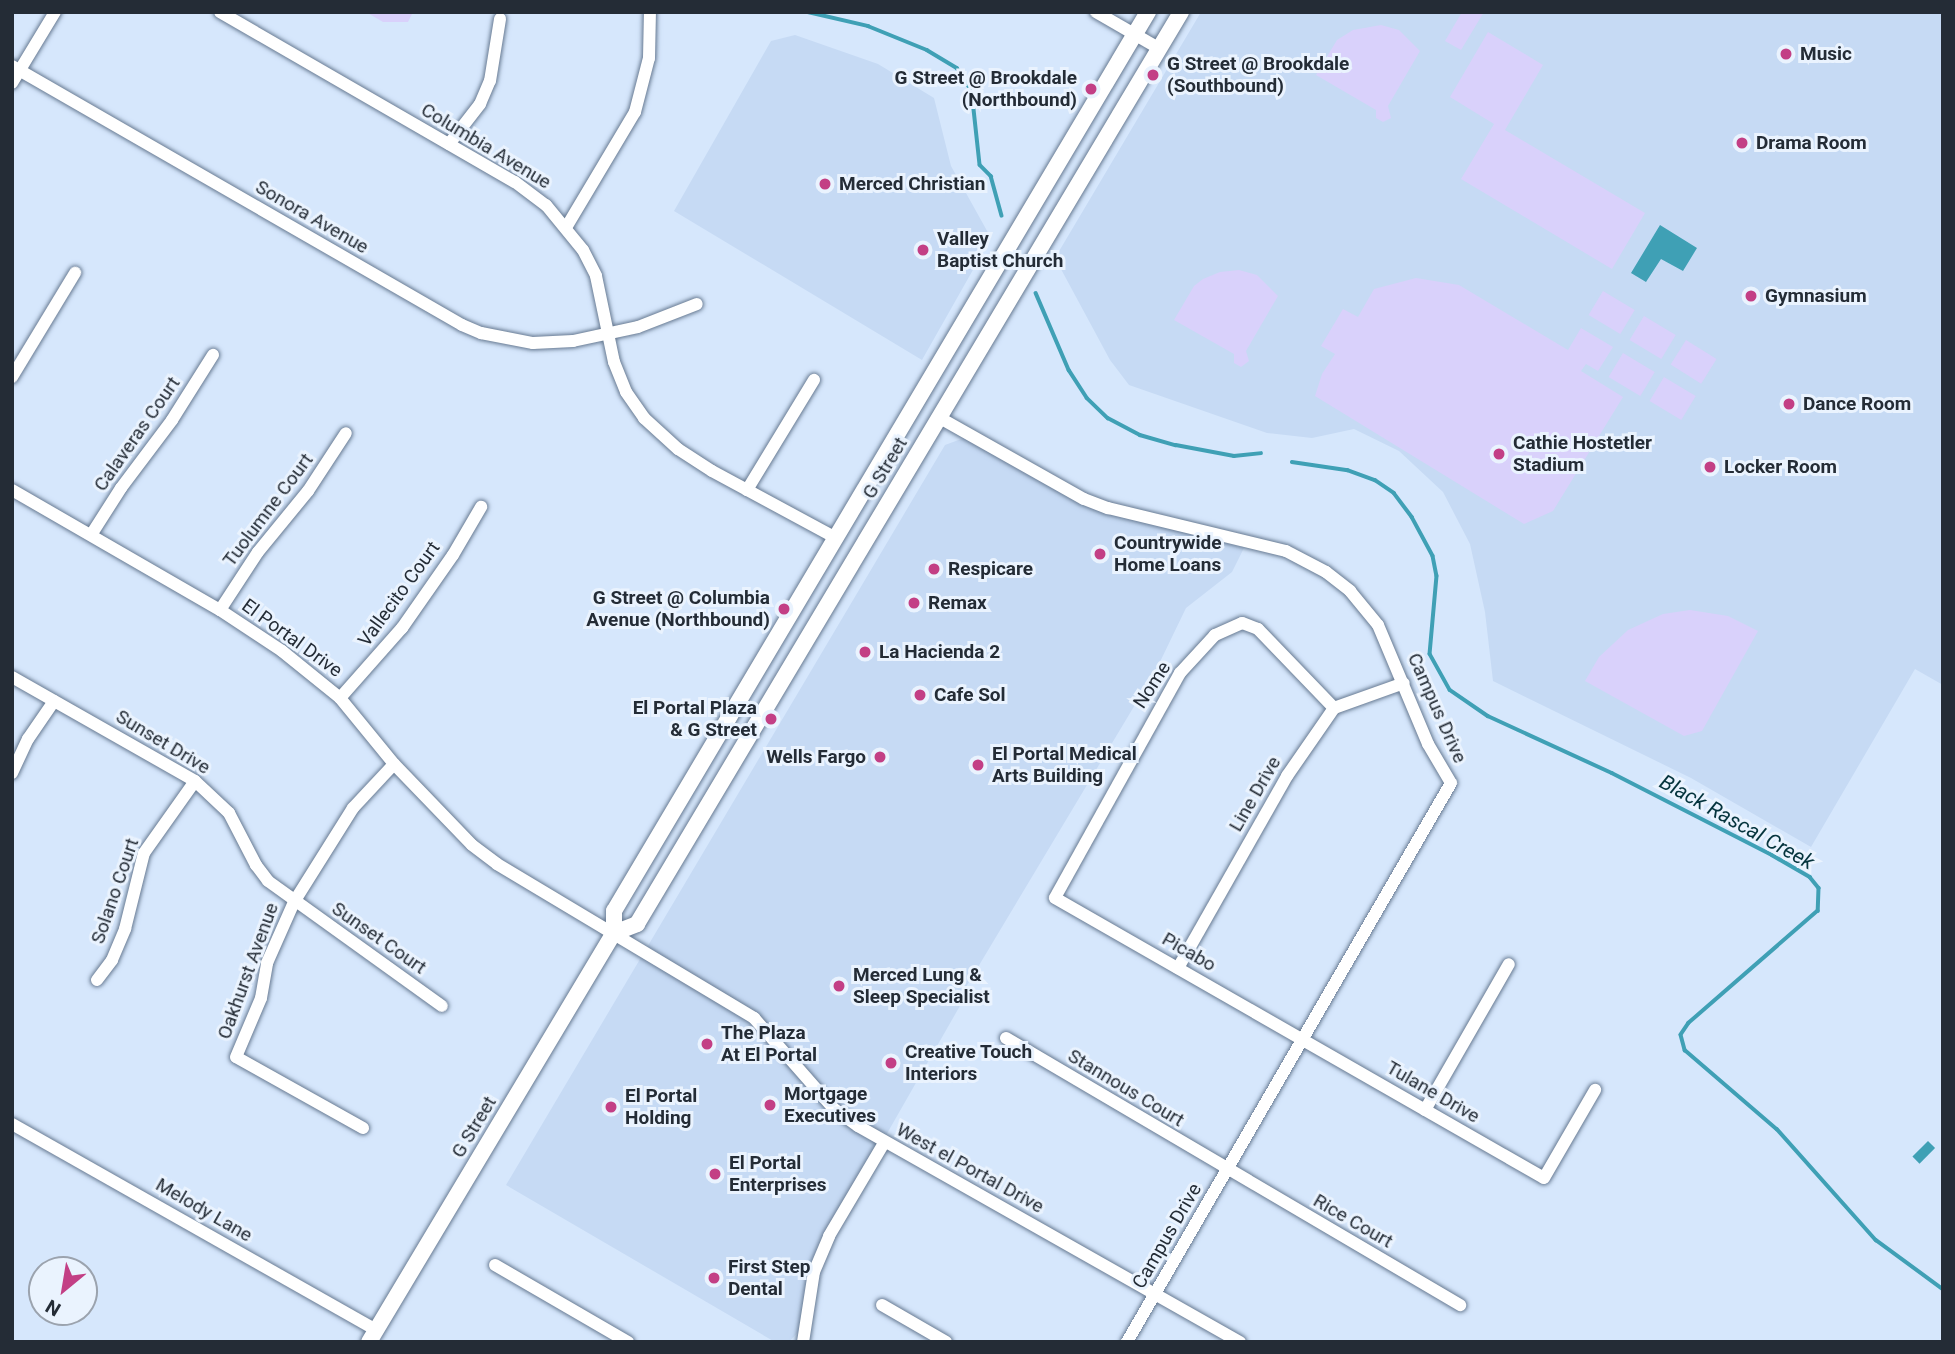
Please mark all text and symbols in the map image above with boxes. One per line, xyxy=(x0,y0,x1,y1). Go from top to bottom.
place label: Music xyxy=(1800,43,1852,65)
marker: Music xyxy=(1778,46,1794,62)
place label: G Street @ Brookdale (Southbound) xyxy=(1167,53,1349,97)
place label: G Street @ Brookdale (Northbound) xyxy=(895,67,1077,111)
marker: G Street @ Brookdale (Southbound) xyxy=(1145,67,1161,83)
marker: G Street @ Brookdale (Northbound) xyxy=(1083,81,1099,97)
street label: Columbia Avenue xyxy=(417,98,555,194)
place label: Drama Room xyxy=(1756,132,1867,154)
marker: Drama Room xyxy=(1734,135,1750,151)
place label: Merced Christian xyxy=(839,173,985,195)
street label: Sonora Avenue xyxy=(251,175,373,259)
marker: Merced Christian xyxy=(817,176,833,192)
place label: Valley Baptist Church xyxy=(937,228,1063,272)
marker: Valley Baptist Church xyxy=(915,242,931,258)
place label: Gymnasium xyxy=(1765,285,1867,307)
marker: Gymnasium xyxy=(1743,288,1759,304)
street label: Calaveras Court xyxy=(89,372,185,496)
place label: Dance Room xyxy=(1803,393,1911,415)
marker: Dance Room xyxy=(1781,396,1797,412)
place label: Cathie Hostetler Stadium xyxy=(1513,432,1652,476)
street label: G Street xyxy=(858,433,912,503)
marker: Cathie Hostetler Stadium xyxy=(1491,446,1507,462)
street label: Tuolumne Court xyxy=(218,449,318,571)
place label: Locker Room xyxy=(1724,456,1837,478)
marker: Locker Room xyxy=(1702,459,1718,475)
place label: Countrywide Home Loans xyxy=(1114,532,1222,576)
street label: Vallecito Court xyxy=(353,537,445,651)
marker: Countrywide Home Loans xyxy=(1092,546,1108,562)
place label: Respicare xyxy=(948,558,1033,580)
marker: Respicare xyxy=(926,561,942,577)
place label: G Street @ Columbia Avenue (Northbound) xyxy=(586,587,770,631)
place label: Remax xyxy=(928,592,987,614)
street label: El Portal Drive xyxy=(237,594,347,682)
marker: Remax xyxy=(906,595,922,611)
marker: G Street @ Columbia Avenue (Northbound) xyxy=(776,601,792,617)
place label: La Hacienda 2 xyxy=(879,641,1000,663)
marker: La Hacienda 2 xyxy=(857,644,873,660)
street label: Campus Drive xyxy=(1403,650,1471,766)
street label: Nome xyxy=(1129,657,1175,713)
place label: Cafe Sol xyxy=(934,684,1006,706)
marker: Cafe Sol xyxy=(912,687,928,703)
place label: El Portal Plaza & G Street xyxy=(633,697,757,741)
street label: Sunset Drive xyxy=(112,705,214,779)
marker: El Portal Plaza & G Street xyxy=(763,711,779,727)
place label: El Portal Medical Arts Building xyxy=(992,743,1137,787)
place label: Wells Fargo xyxy=(766,746,866,768)
marker: Wells Fargo xyxy=(872,749,888,765)
street label: Line Drive xyxy=(1224,752,1286,836)
marker: El Portal Medical Arts Building xyxy=(970,757,986,773)
water label: Black Rascal Creek xyxy=(1655,769,1819,875)
street label: Solano Court xyxy=(86,835,144,947)
street label: Sunset Court xyxy=(327,897,431,979)
street label: Oakhurst Avenue xyxy=(213,900,283,1042)
street label: Picabo xyxy=(1158,928,1220,976)
place label: Merced Lung & Sleep Specialist xyxy=(853,964,990,1008)
marker: Merced Lung & Sleep Specialist xyxy=(831,978,847,994)
place label: The Plaza At El Portal xyxy=(721,1022,817,1066)
marker: The Plaza At El Portal xyxy=(699,1036,715,1052)
place label: Creative Touch Interiors xyxy=(905,1041,1033,1085)
street label: Stannous Court xyxy=(1064,1044,1188,1132)
marker: Creative Touch Interiors xyxy=(883,1055,899,1071)
street label: Tulane Drive xyxy=(1382,1056,1484,1128)
place label: Mortgage Executives xyxy=(784,1083,876,1127)
place label: El Portal Holding xyxy=(625,1085,697,1129)
street label: G Street xyxy=(447,1092,501,1162)
marker: Mortgage Executives xyxy=(762,1097,778,1113)
marker: El Portal Holding xyxy=(603,1099,619,1115)
street label: West el Portal Drive xyxy=(892,1118,1048,1218)
place label: El Portal Enterprises xyxy=(729,1152,826,1196)
marker: El Portal Enterprises xyxy=(707,1166,723,1182)
street label: Melody Lane xyxy=(152,1173,256,1247)
street label: Campus Drive xyxy=(1128,1179,1206,1293)
street label: Rice Court xyxy=(1309,1189,1397,1253)
north arrow xyxy=(28,1256,98,1326)
place label: First Step Dental xyxy=(728,1256,810,1300)
marker: First Step Dental xyxy=(706,1270,722,1286)
text: N xyxy=(42,1295,65,1321)

